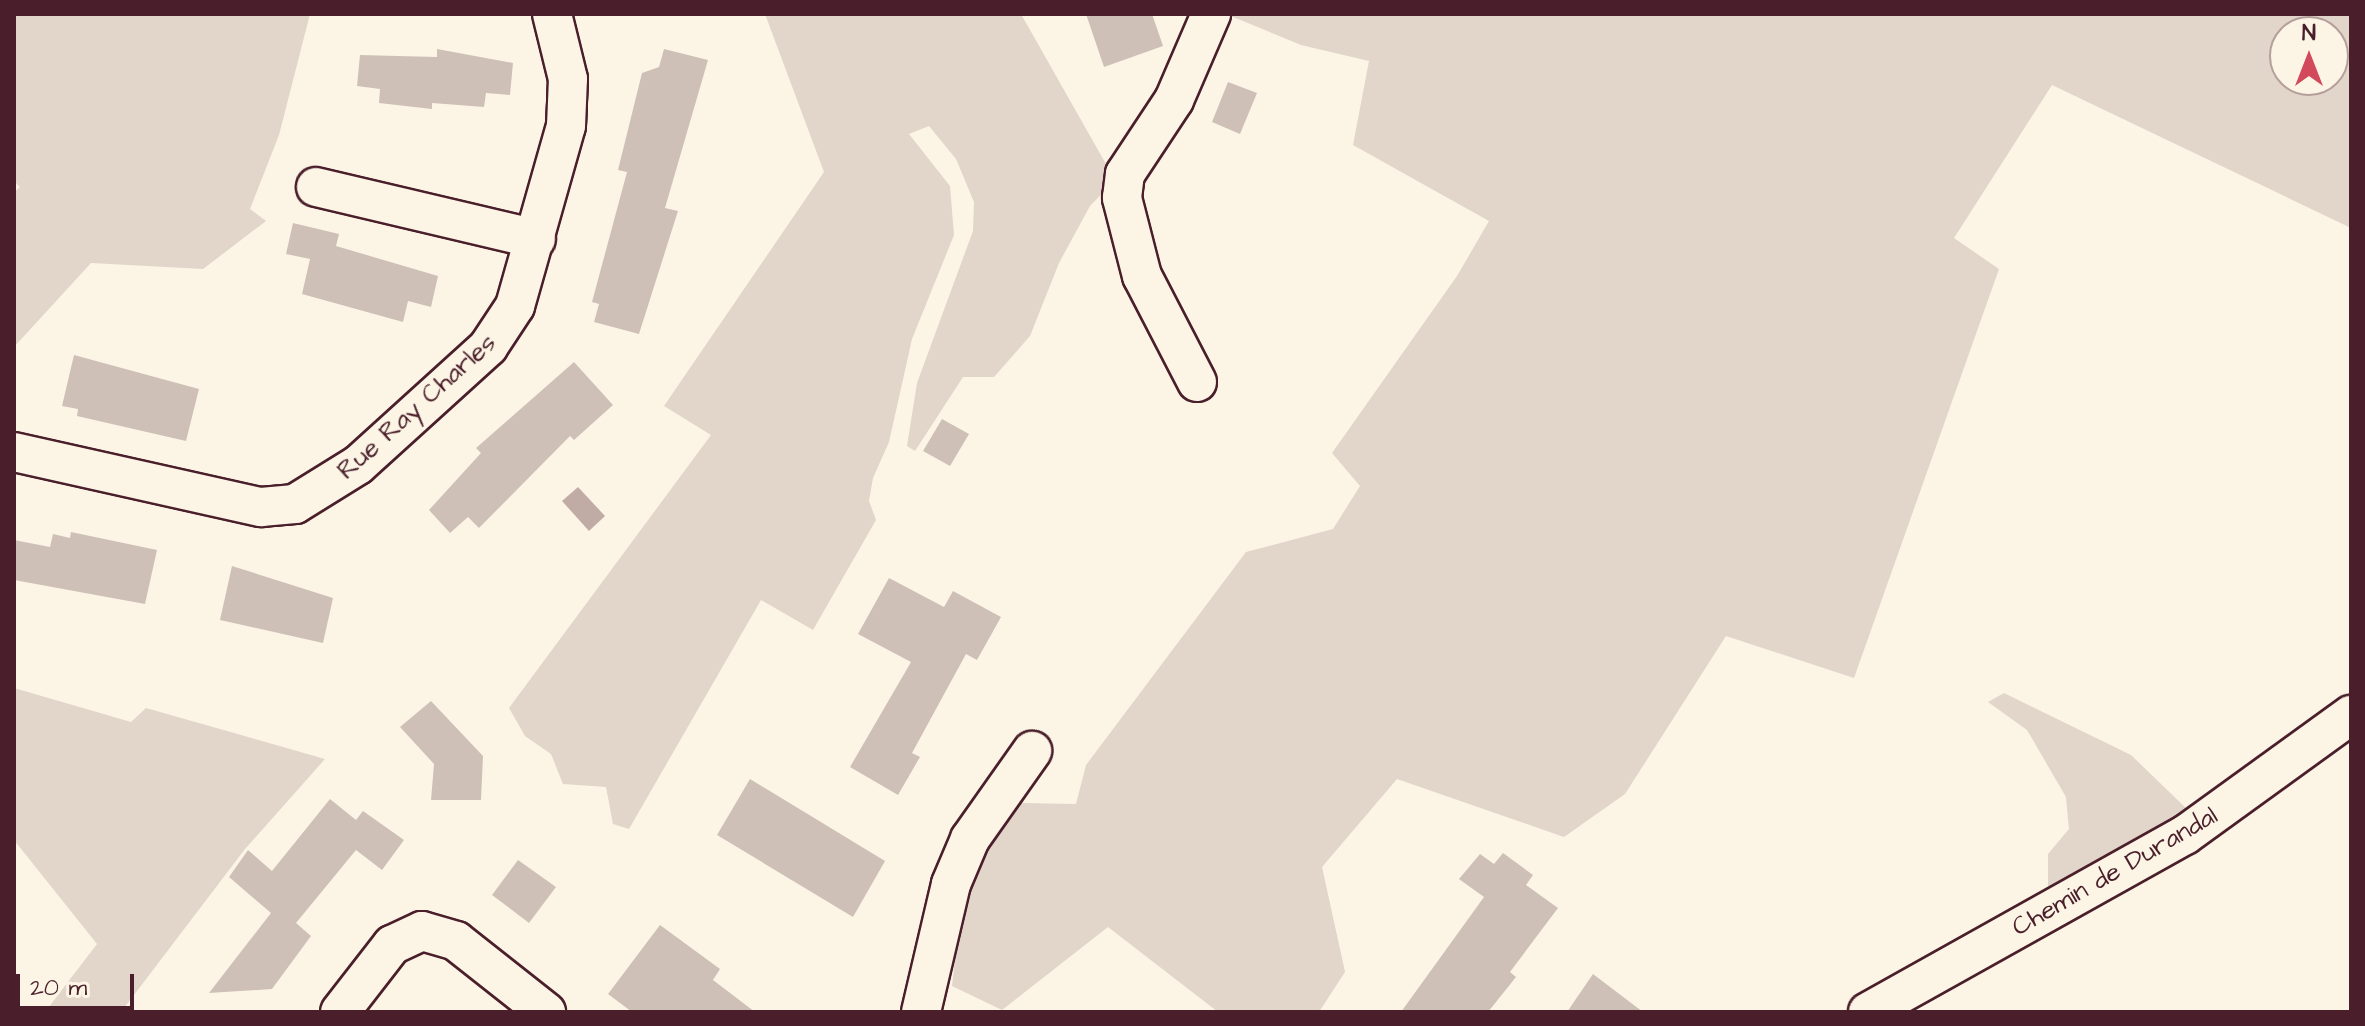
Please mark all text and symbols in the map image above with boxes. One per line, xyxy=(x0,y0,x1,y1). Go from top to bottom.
north arrow xyxy=(2269,16,2349,96)
text: N xyxy=(2302,18,2316,49)
street label: Rue Ray Charles xyxy=(331,328,503,486)
street label: Chemin de Durandal xyxy=(2007,800,2223,944)
scale bar xyxy=(20,958,138,1008)
text: 20 m xyxy=(30,971,87,1005)

